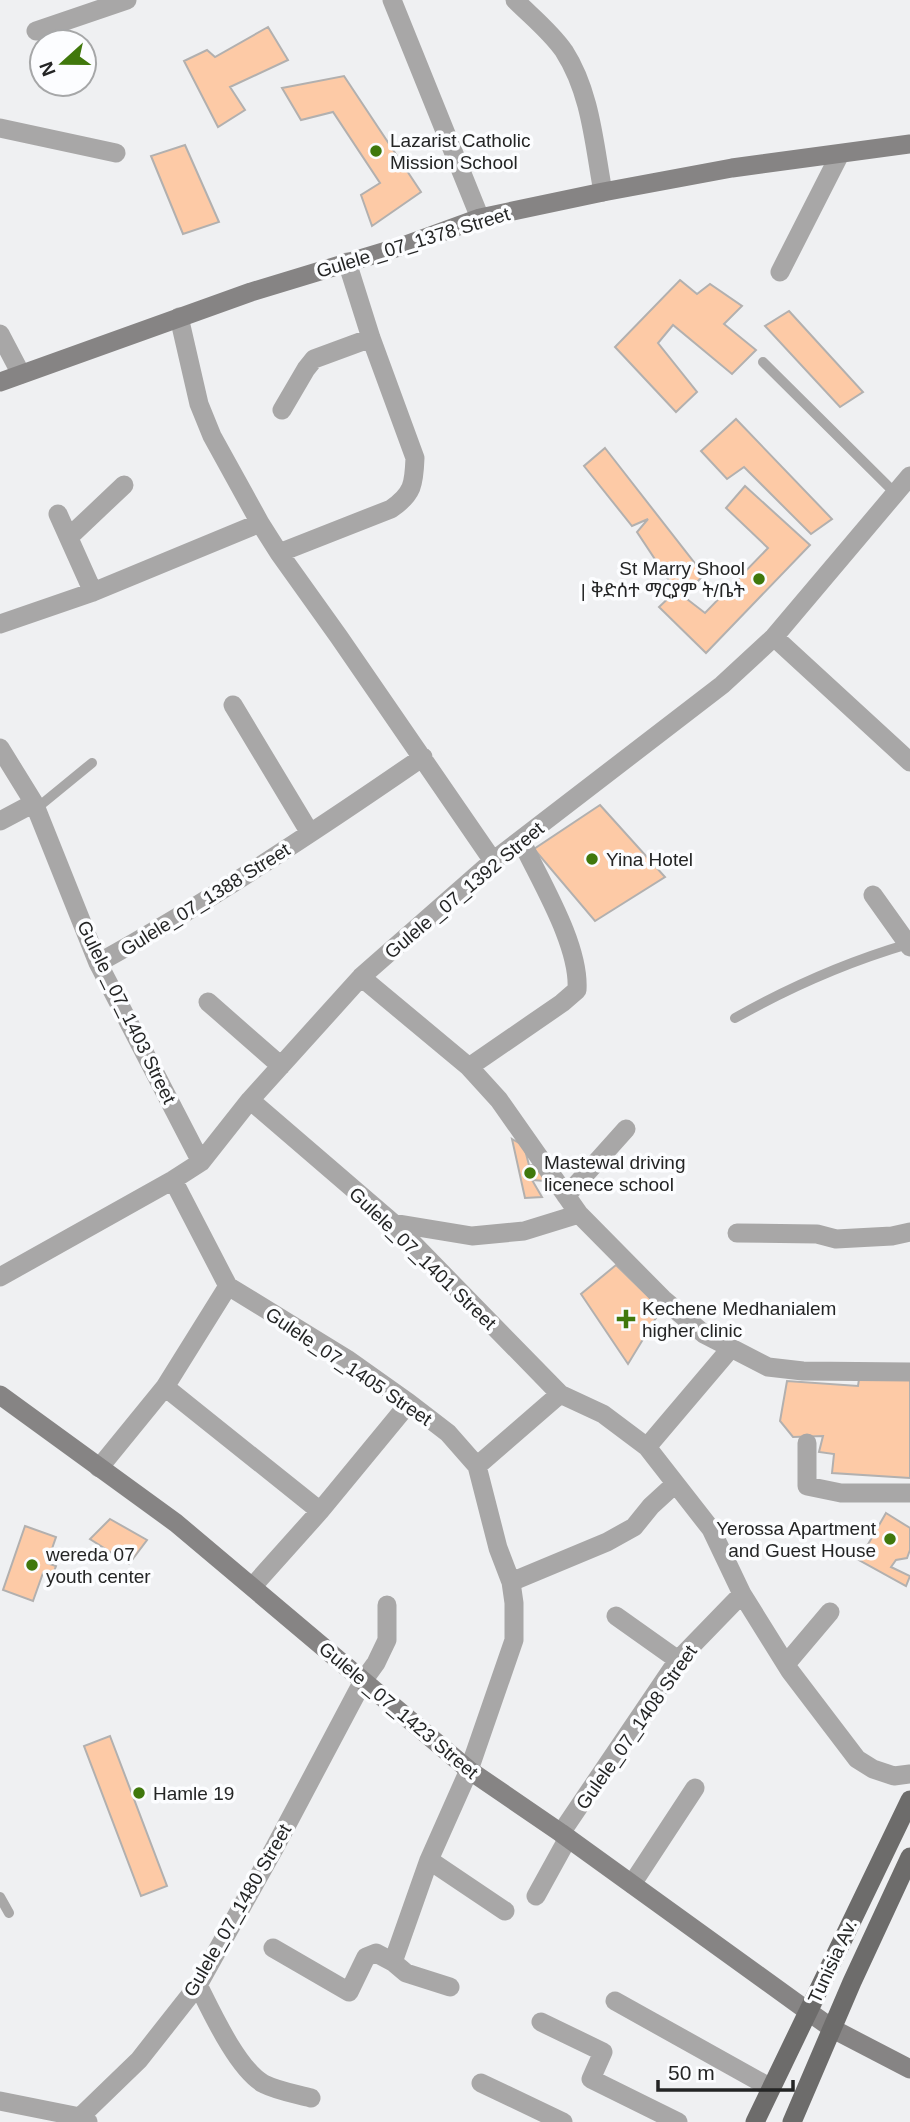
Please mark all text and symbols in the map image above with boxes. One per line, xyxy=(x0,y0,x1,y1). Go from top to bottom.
north arrow xyxy=(28,28,98,98)
text: N xyxy=(35,59,60,79)
place label: Lazarist Catholic Mission School xyxy=(390,130,530,173)
marker: Lazarist Catholic Mission School xyxy=(368,143,384,159)
street label: Gulele _07_1378 Street xyxy=(314,203,513,283)
place label: St Marry Shool | ቅድሰተ ማርያም ት/ቤት xyxy=(581,558,746,601)
marker: St Marry Shool | ቅድሰተ ማርያም ት/ቤት xyxy=(751,571,767,587)
street label: Gulele _07_1392 Street xyxy=(381,817,549,964)
street label: Gulele_07_1388 Street xyxy=(117,838,295,961)
place label: Yina Hotel xyxy=(606,849,693,870)
marker: Yina Hotel xyxy=(584,851,600,867)
street label: Gulele _07_1403 Street xyxy=(72,917,180,1108)
place label: Mastewal driving licenece school xyxy=(544,1152,686,1195)
marker: Mastewal driving licenece school xyxy=(522,1165,538,1181)
street label: Gulele_07_1401 Street xyxy=(344,1183,501,1335)
place label: Kechene Medhanialem higher clinic xyxy=(642,1298,836,1341)
street label: Gulele_07_1405 Street xyxy=(261,1303,436,1431)
marker: Kechene Medhanialem higher clinic xyxy=(616,1309,636,1329)
place label: Yerossa Apartment and Guest House xyxy=(716,1518,877,1561)
marker: Yerossa Apartment and Guest House xyxy=(882,1531,898,1547)
place label: wereda 07 youth center xyxy=(45,1544,151,1587)
marker: wereda 07 youth center xyxy=(24,1557,40,1573)
street label: Gulele _07_1423 Street xyxy=(314,1638,483,1784)
street label: Gulele_07_1408 Street xyxy=(572,1641,702,1814)
place label: Hamle 19 xyxy=(153,1783,234,1804)
marker: Hamle 19 xyxy=(131,1785,147,1801)
street label: Gulele_07_1480 Street xyxy=(179,1820,297,2001)
street label: Tunisia Av. xyxy=(804,1916,861,2007)
scale bar xyxy=(658,2048,793,2092)
text: 50 m xyxy=(668,2061,715,2084)

